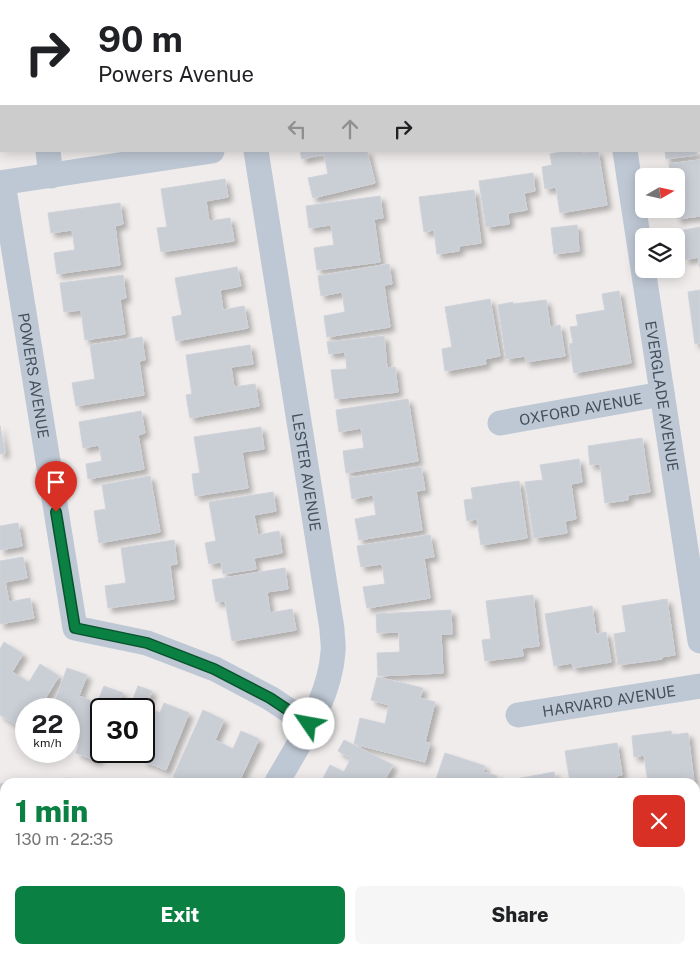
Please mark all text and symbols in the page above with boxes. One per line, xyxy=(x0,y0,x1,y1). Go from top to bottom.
text: 90 m xyxy=(98,19,183,60)
icon: right xyxy=(15,20,80,85)
text: Powers Avenue xyxy=(98,61,254,87)
icon: left xyxy=(283,115,311,143)
icon: ahead xyxy=(336,115,364,143)
icon: right xyxy=(389,115,417,143)
north arrow xyxy=(635,168,685,218)
map controls xyxy=(635,168,685,278)
button: layers xyxy=(635,228,685,278)
street label: POWERS AVENUE xyxy=(16,311,53,440)
street label: EVERGLADE AVENUE xyxy=(643,320,682,473)
street label: OXFORD AVENUE xyxy=(518,389,644,428)
street label: LESTER AVENUE xyxy=(289,412,325,532)
pin xyxy=(35,461,77,512)
icon: arrive xyxy=(42,468,70,496)
street label: HARVARD AVENUE xyxy=(541,682,677,720)
position arrow xyxy=(282,697,334,749)
speed limit sign: 30 xyxy=(90,698,155,763)
text: 22 xyxy=(32,709,63,739)
text: km/h xyxy=(33,736,62,750)
text: 1 min xyxy=(15,793,88,829)
button: close xyxy=(633,795,685,847)
text: 130 m · 22:35 xyxy=(15,830,113,849)
button: Exit xyxy=(15,886,345,944)
button: Share xyxy=(355,886,685,944)

